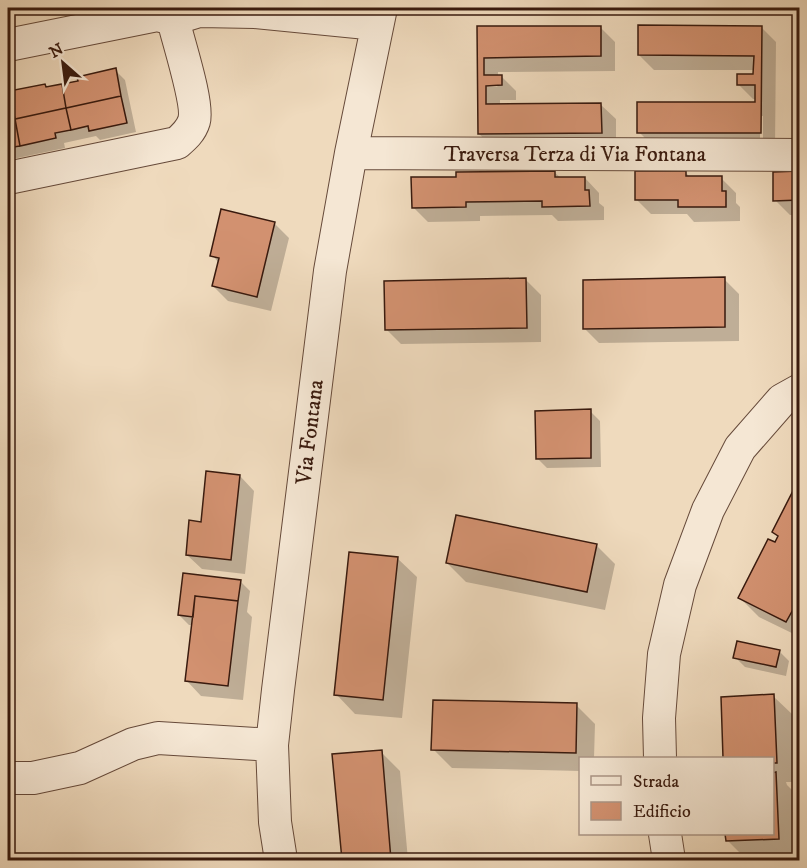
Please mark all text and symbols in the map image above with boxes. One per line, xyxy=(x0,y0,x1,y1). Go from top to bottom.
north arrow xyxy=(33,33,93,93)
text: N xyxy=(46,39,67,63)
street label: Traversa Terza di Via Fontana xyxy=(444,141,707,168)
street label: Via Fontana xyxy=(290,377,330,487)
legend xyxy=(579,757,774,835)
text: Strada xyxy=(633,771,680,793)
text: Edificio xyxy=(633,801,691,823)

